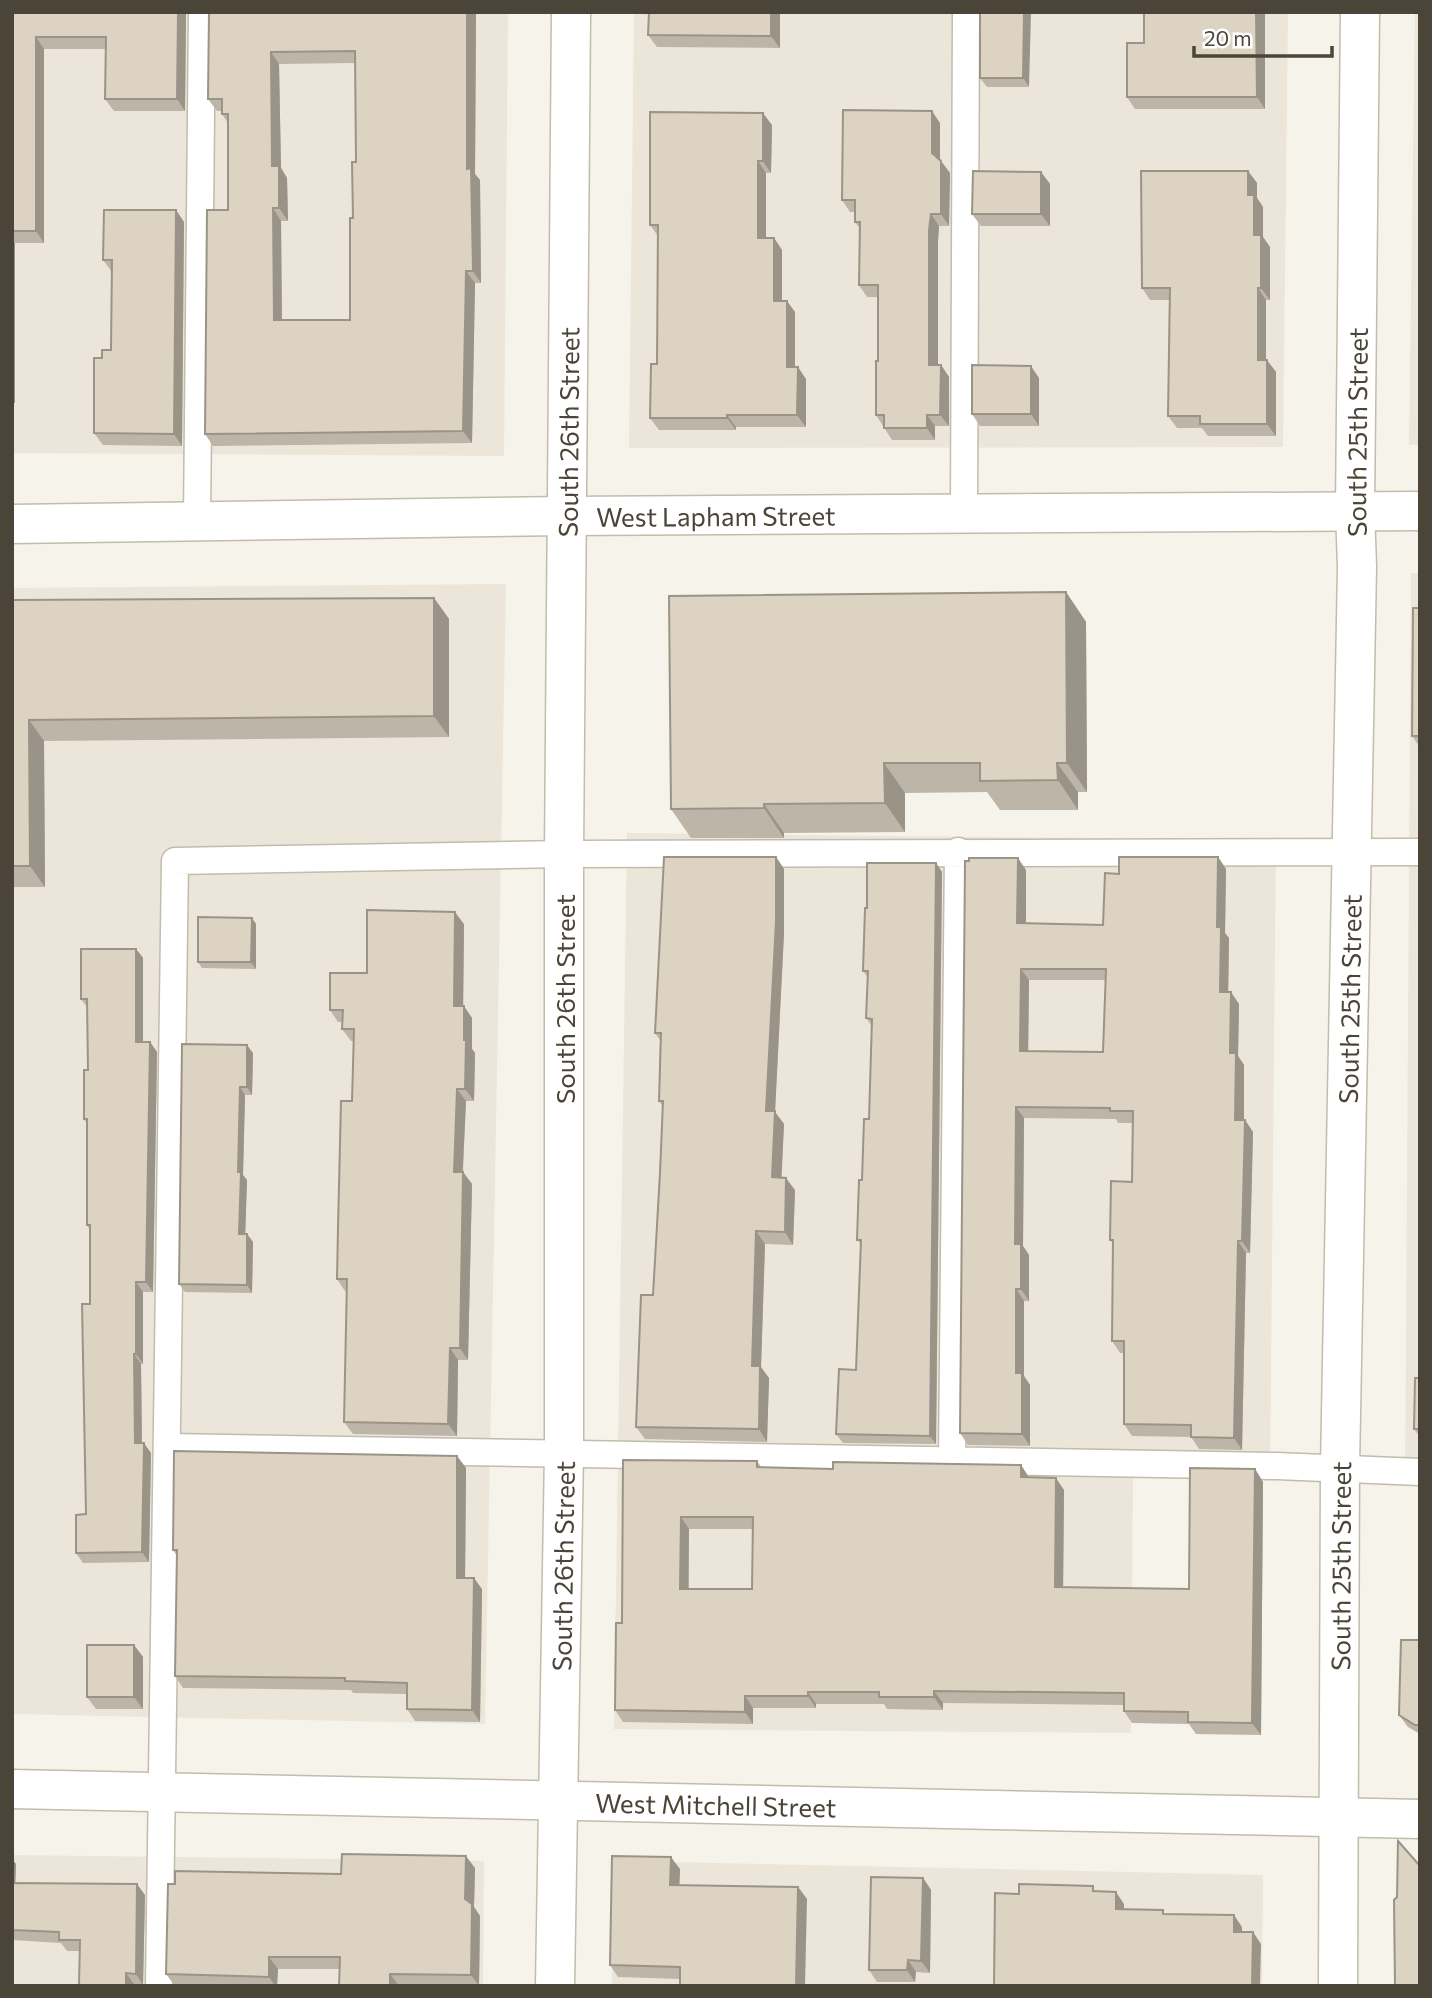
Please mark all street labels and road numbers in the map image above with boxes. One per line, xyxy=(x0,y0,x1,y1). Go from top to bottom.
street label: South 26th Street xyxy=(551,327,584,537)
street label: South 25th Street xyxy=(1339,327,1372,537)
street label: West Lapham Street xyxy=(596,499,836,531)
street label: South 26th Street xyxy=(549,894,580,1104)
street label: South 25th Street xyxy=(1331,894,1366,1104)
street label: South 26th Street xyxy=(545,1461,579,1671)
street label: South 25th Street xyxy=(1324,1461,1356,1671)
street label: West Mitchell Street xyxy=(595,1786,837,1822)

